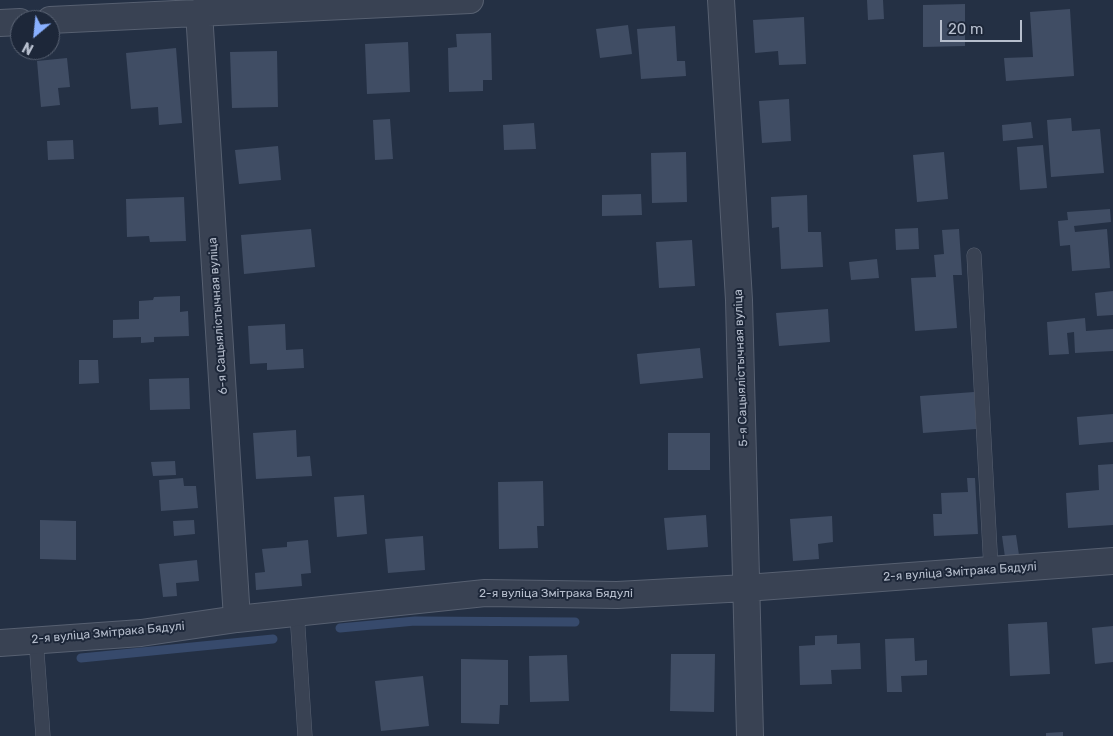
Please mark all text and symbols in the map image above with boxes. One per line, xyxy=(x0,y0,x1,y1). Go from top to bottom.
north arrow xyxy=(10,10,60,60)
scale bar xyxy=(943,10,1026,42)
text: 20 m xyxy=(948,20,983,38)
text: N xyxy=(20,38,37,58)
street label: 6-я Сацыялістычная вуліца xyxy=(205,237,231,395)
street label: 5-я Сацыялістычная вуліца xyxy=(731,289,751,447)
street label: 2-я вуліца Змітрака Бядулі xyxy=(883,559,1037,585)
street label: 2-я вуліца Змітрака Бядулі xyxy=(479,587,633,601)
street label: 2-я вуліца Змітрака Бядулі xyxy=(31,619,185,647)

